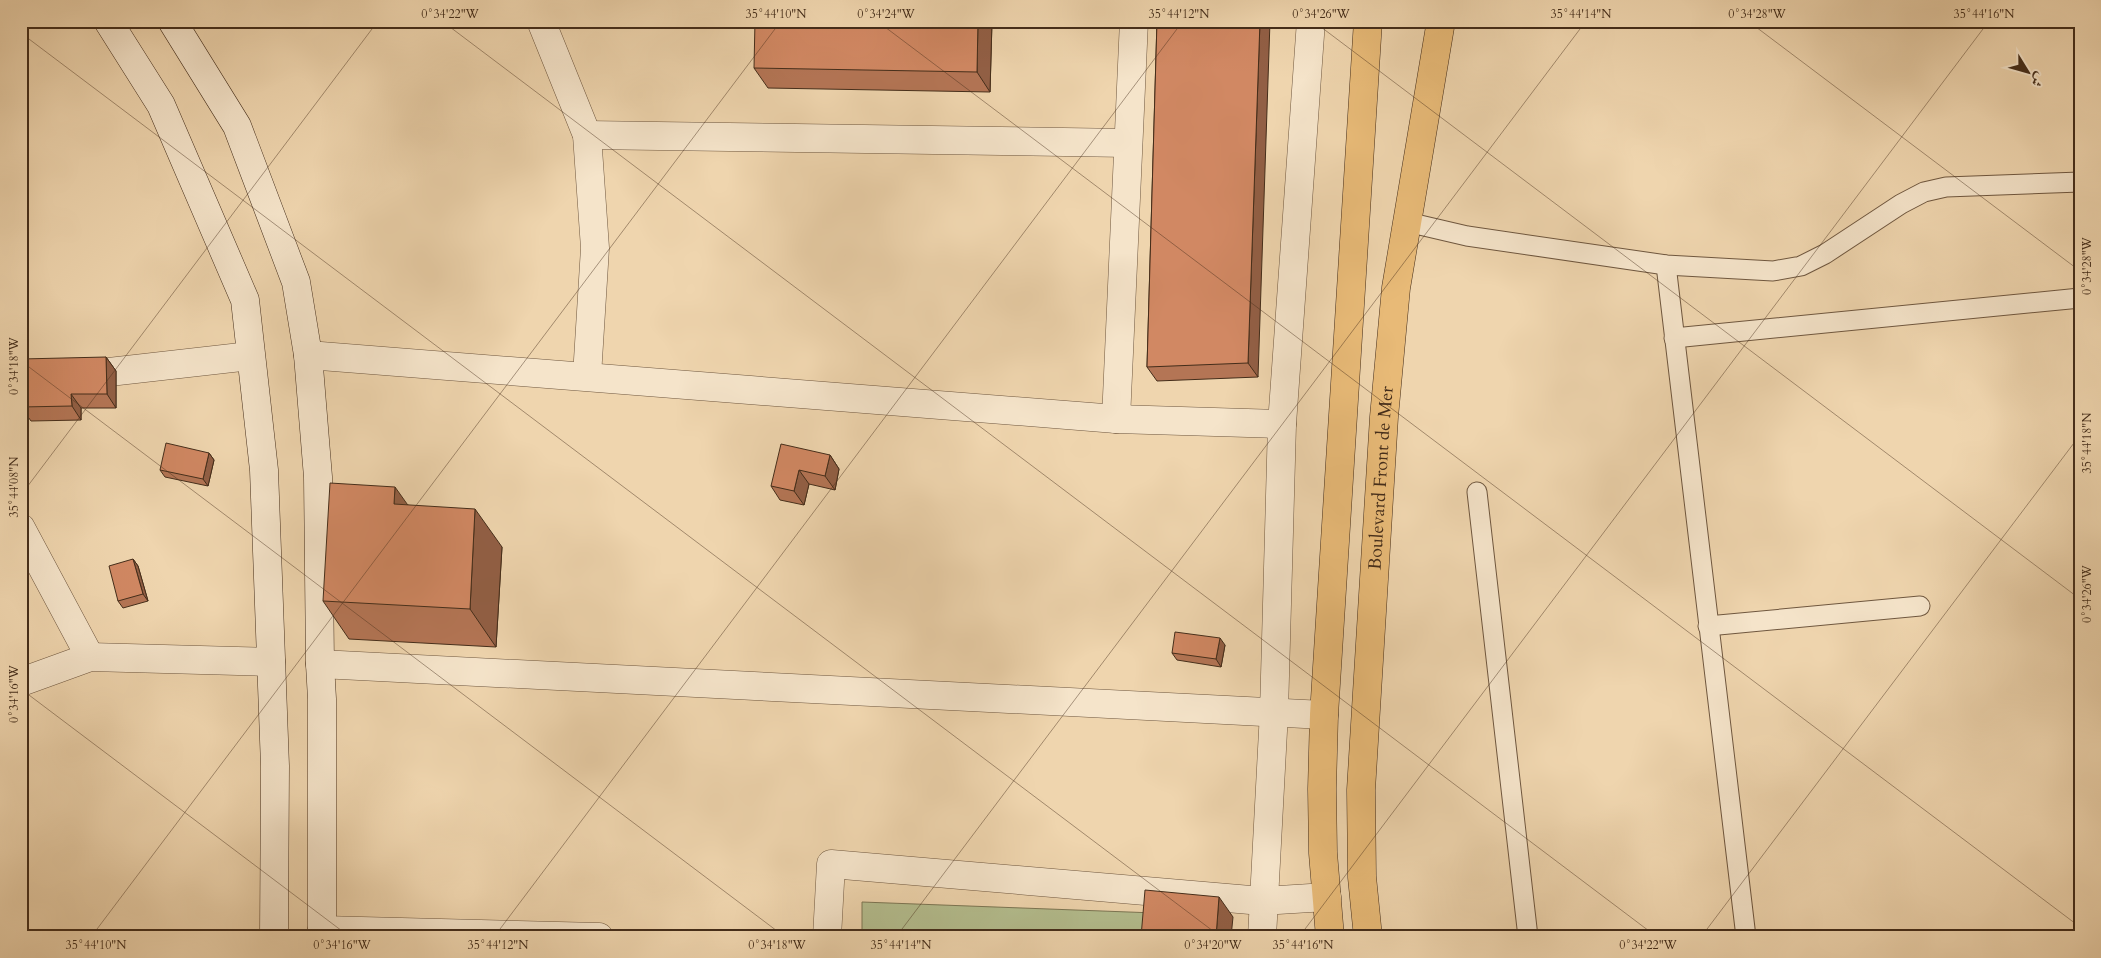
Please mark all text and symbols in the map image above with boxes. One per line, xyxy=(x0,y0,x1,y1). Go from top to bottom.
text: 0°34'22"W xyxy=(421,6,480,22)
text: 35°44'10"N xyxy=(746,6,807,22)
text: 0°34'24"W xyxy=(857,6,916,22)
text: 35°44'12"N xyxy=(1149,6,1210,22)
text: 0°34'26"W xyxy=(1292,6,1351,22)
text: 35°44'14"N xyxy=(1551,6,1612,22)
text: 0°34'28"W xyxy=(1728,6,1787,22)
text: 35°44'16"N xyxy=(1954,6,2015,22)
north arrow xyxy=(2004,48,2054,98)
text: ش xyxy=(2026,68,2050,91)
text: 0°34'28"W xyxy=(2079,236,2095,295)
text: 0°34'18"W xyxy=(6,336,22,395)
street label: Boulevard Front de Mer xyxy=(1363,384,1400,571)
text: 35°44'18"N xyxy=(2079,412,2095,473)
text: 35°44'08"N xyxy=(6,456,22,517)
text: 0°34'26"W xyxy=(2079,564,2095,623)
text: 0°34'16"W xyxy=(6,664,22,723)
text: 35°44'10"N xyxy=(66,937,127,953)
text: 0°34'16"W xyxy=(313,937,372,953)
text: 35°44'12"N xyxy=(468,937,529,953)
text: 0°34'18"W xyxy=(748,937,807,953)
text: 35°44'14"N xyxy=(871,937,932,953)
text: 0°34'20"W xyxy=(1184,937,1243,953)
text: 35°44'16"N xyxy=(1273,937,1334,953)
text: 0°34'22"W xyxy=(1619,937,1678,953)

